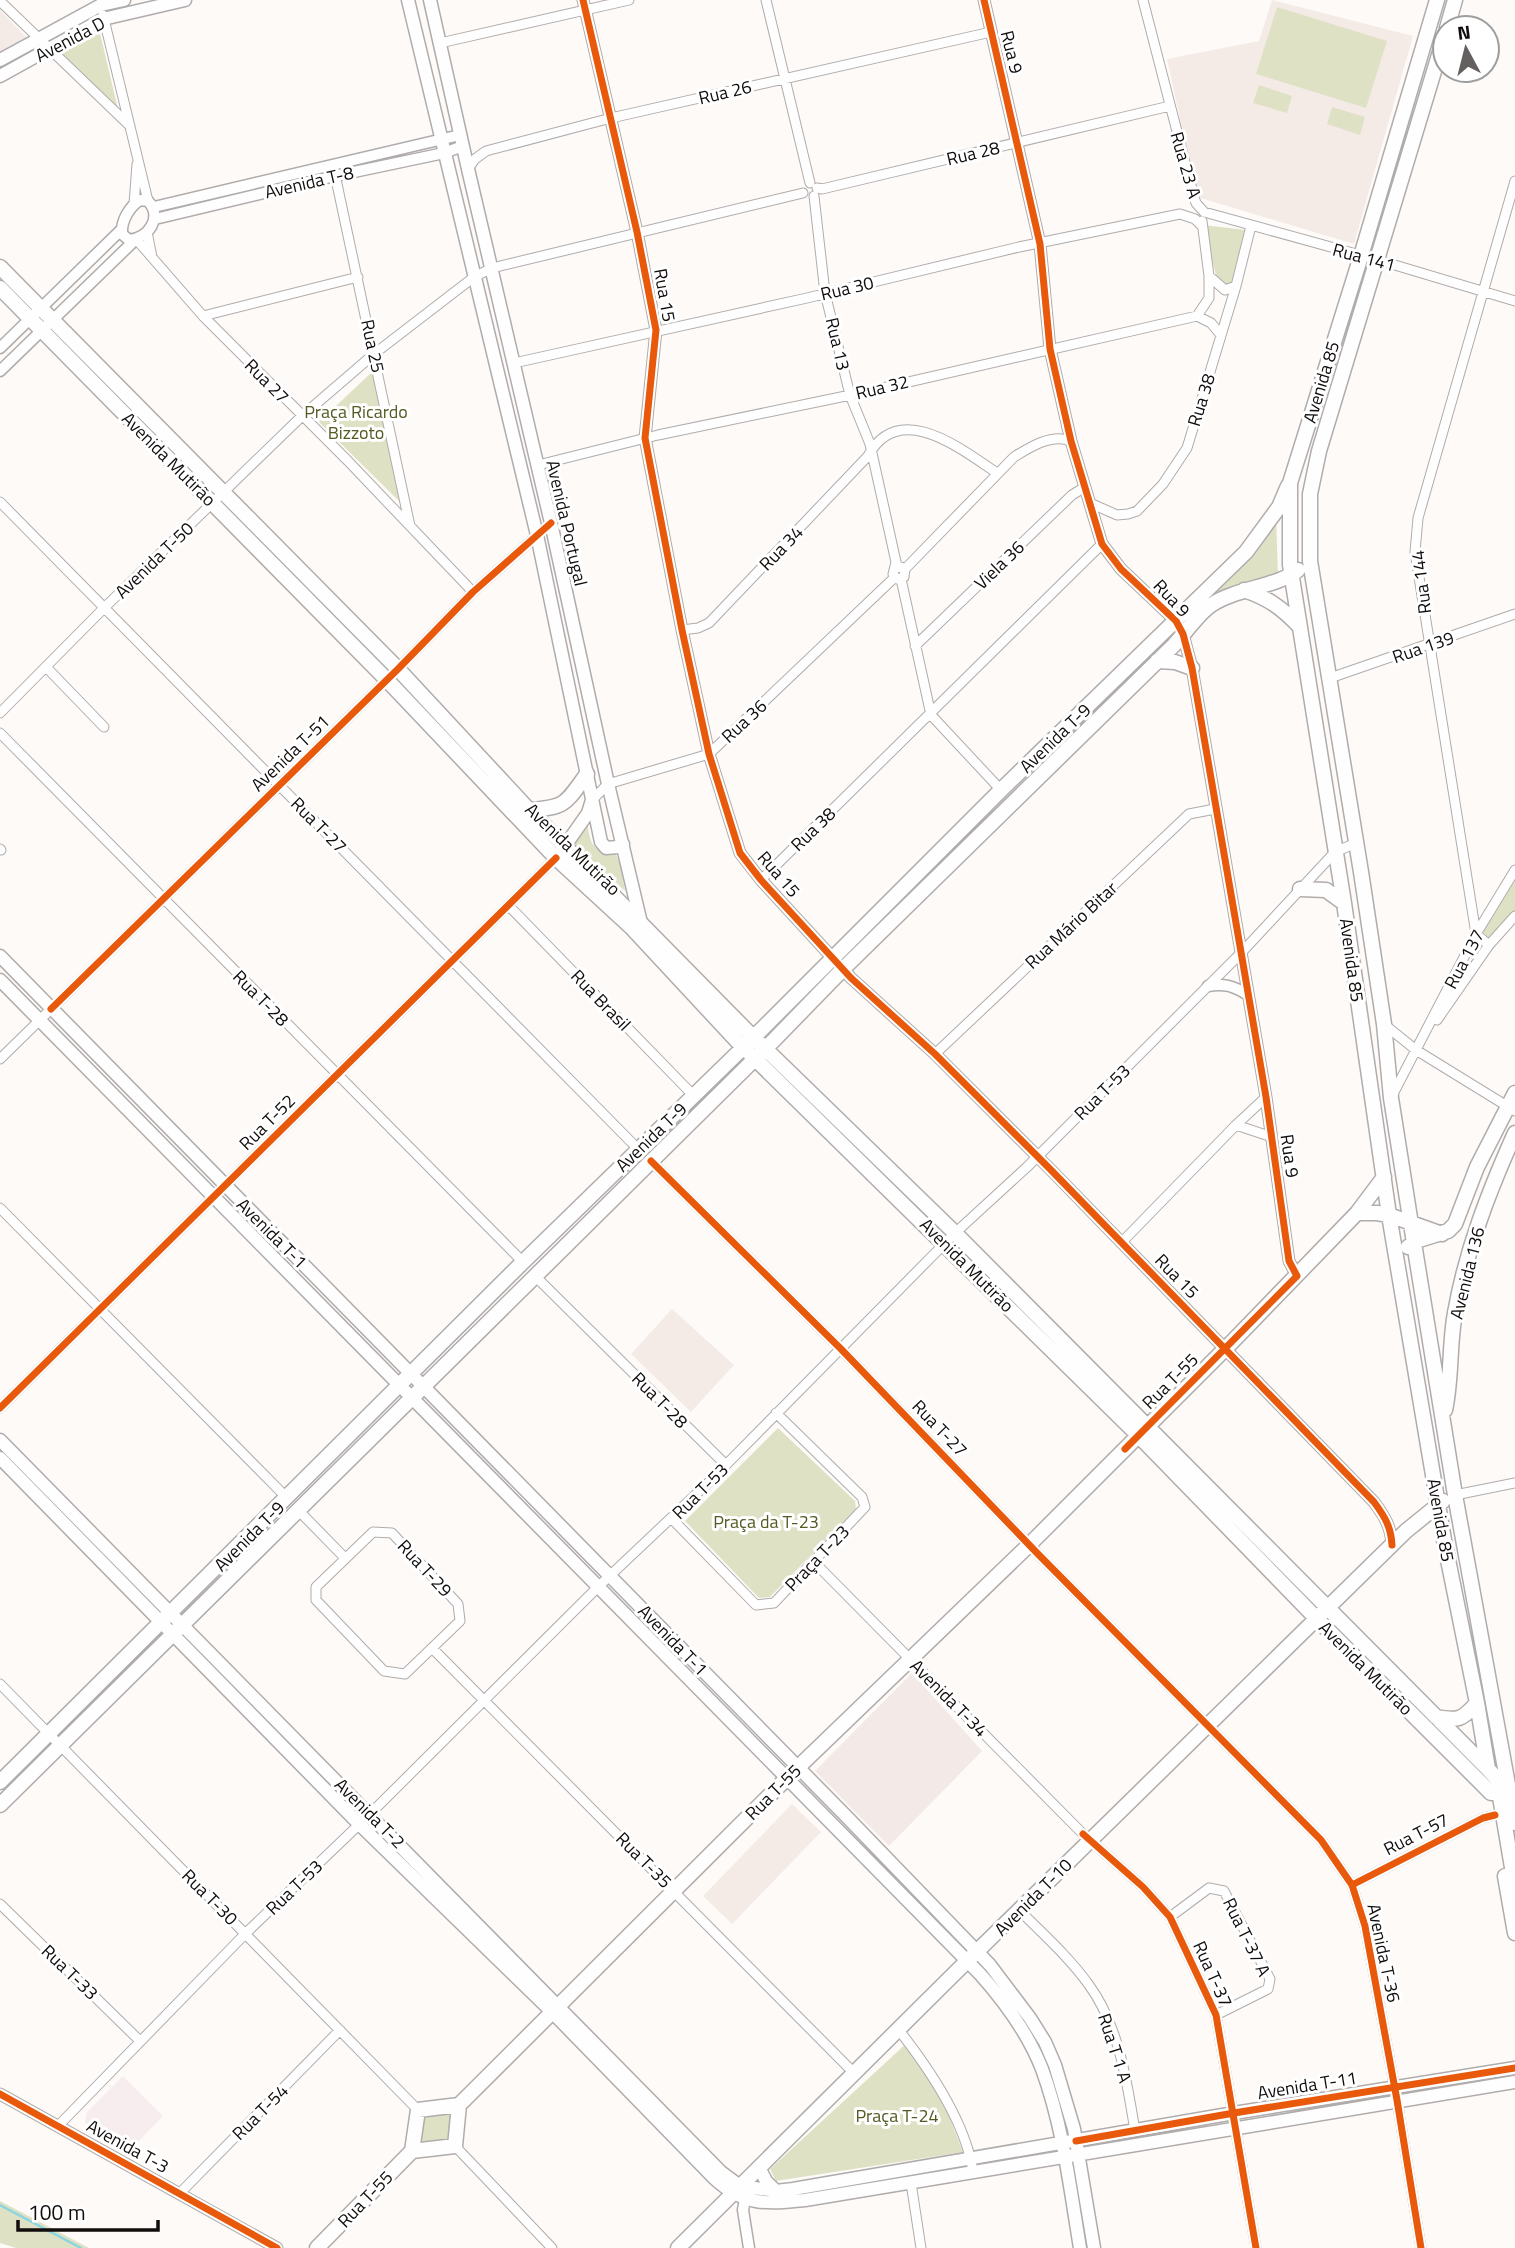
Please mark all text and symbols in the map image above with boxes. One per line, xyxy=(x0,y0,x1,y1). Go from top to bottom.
street label: Avenida D xyxy=(30,9,110,69)
north arrow xyxy=(1431,14,1501,84)
text: N xyxy=(1456,16,1472,47)
street label: Rua 9 xyxy=(994,28,1030,76)
street label: Rua 26 xyxy=(696,73,754,111)
street label: Rua 23 A xyxy=(1164,128,1208,202)
street label: Rua 28 xyxy=(944,134,1002,172)
street label: Avenida T-8 xyxy=(262,159,356,205)
street label: Rua 141 xyxy=(1330,236,1398,278)
street label: Rua 15 xyxy=(647,266,683,324)
street label: Rua 30 xyxy=(818,269,876,307)
street label: Rua 13 xyxy=(819,315,857,373)
street label: Rua 25 xyxy=(354,317,392,375)
street label: Avenida 85 xyxy=(1296,338,1346,426)
street label: Rua 27 xyxy=(238,352,296,410)
street label: Rua 32 xyxy=(853,368,911,406)
street label: Rua 38 xyxy=(1180,370,1222,430)
park label: Praça Ricardo Bizzoto xyxy=(304,398,408,446)
street label: Avenida Mutirão xyxy=(116,406,222,512)
street label: Avenida Portugal xyxy=(539,457,595,589)
street label: Avenida T-50 xyxy=(108,515,200,605)
street label: Rua 34 xyxy=(753,519,809,577)
street label: Viela 36 xyxy=(968,534,1030,596)
street label: Rua 144 xyxy=(1404,549,1438,615)
street label: Rua 9 xyxy=(1147,573,1197,623)
street label: Rua 139 xyxy=(1388,624,1458,670)
street label: Rua 36 xyxy=(715,693,773,749)
street label: Avenida T-9 xyxy=(1013,697,1097,779)
street label: Avenida T-51 xyxy=(244,708,336,798)
street label: Rua T-27 xyxy=(285,791,353,859)
street label: Avenida Mutirão xyxy=(519,796,627,902)
street label: Rua 38 xyxy=(784,801,842,857)
street label: Rua 15 xyxy=(751,845,807,903)
street label: Rua Mário Bitar xyxy=(1019,875,1123,975)
street label: Avenida 85 xyxy=(1333,916,1371,1004)
street label: Rua 137 xyxy=(1437,924,1491,994)
street label: Rua Brasil xyxy=(565,963,637,1037)
street label: Rua T-28 xyxy=(227,964,295,1032)
street label: Rua T-53 xyxy=(1068,1058,1136,1126)
street label: Rua T-52 xyxy=(233,1088,301,1156)
street label: Avenida T-9 xyxy=(609,1096,693,1178)
street label: Rua 9 xyxy=(1274,1133,1306,1179)
street label: Avenida T-1 xyxy=(230,1191,314,1275)
street label: Avenida Mutirão xyxy=(914,1212,1020,1318)
street label: Avenida 136 xyxy=(1442,1224,1492,1322)
street label: Rua 15 xyxy=(1149,1247,1205,1305)
street label: Rua T-55 xyxy=(1136,1347,1204,1415)
street label: Rua T-28 xyxy=(626,1366,694,1434)
street label: Rua T-27 xyxy=(906,1393,974,1463)
street label: Rua T-53 xyxy=(666,1457,734,1525)
street label: Avenida 85 xyxy=(1420,1476,1462,1564)
street label: Avenida T-9 xyxy=(207,1494,291,1578)
park label: Praça da T-23 xyxy=(713,1508,819,1535)
street label: Praça T-23 xyxy=(778,1519,856,1597)
street label: Rua T-29 xyxy=(391,1533,459,1603)
street label: Avenida T-1 xyxy=(632,1598,714,1682)
street label: Avenida Mutirão xyxy=(1313,1615,1419,1721)
street label: Avenida T-34 xyxy=(904,1653,994,1743)
street label: Rua T-55 xyxy=(739,1758,807,1826)
street label: Avenida T-2 xyxy=(328,1771,412,1855)
street label: Rua T-57 xyxy=(1379,1806,1453,1862)
street label: Rua T-35 xyxy=(610,1826,678,1894)
street label: Avenida T-10 xyxy=(988,1852,1078,1942)
street label: Rua T-53 xyxy=(259,1853,329,1921)
street label: Rua T-30 xyxy=(176,1863,244,1931)
street label: Rua T-37 A xyxy=(1216,1893,1278,1981)
street label: Avenida T-36 xyxy=(1360,1901,1408,2005)
street label: Rua T-37 xyxy=(1186,1937,1240,2011)
street label: Rua T-33 xyxy=(35,1938,105,2006)
street label: Rua T 1 A xyxy=(1091,2010,1139,2087)
street label: Avenida T-11 xyxy=(1255,2064,1359,2106)
street label: Rua T-54 xyxy=(226,2078,294,2146)
park label: Praça T-24 xyxy=(855,2102,939,2129)
street label: Avenida T-3 xyxy=(82,2112,174,2180)
street label: Rua T-55 xyxy=(331,2164,399,2234)
scale bar xyxy=(18,2188,158,2232)
text: 100 m xyxy=(28,2196,85,2228)

